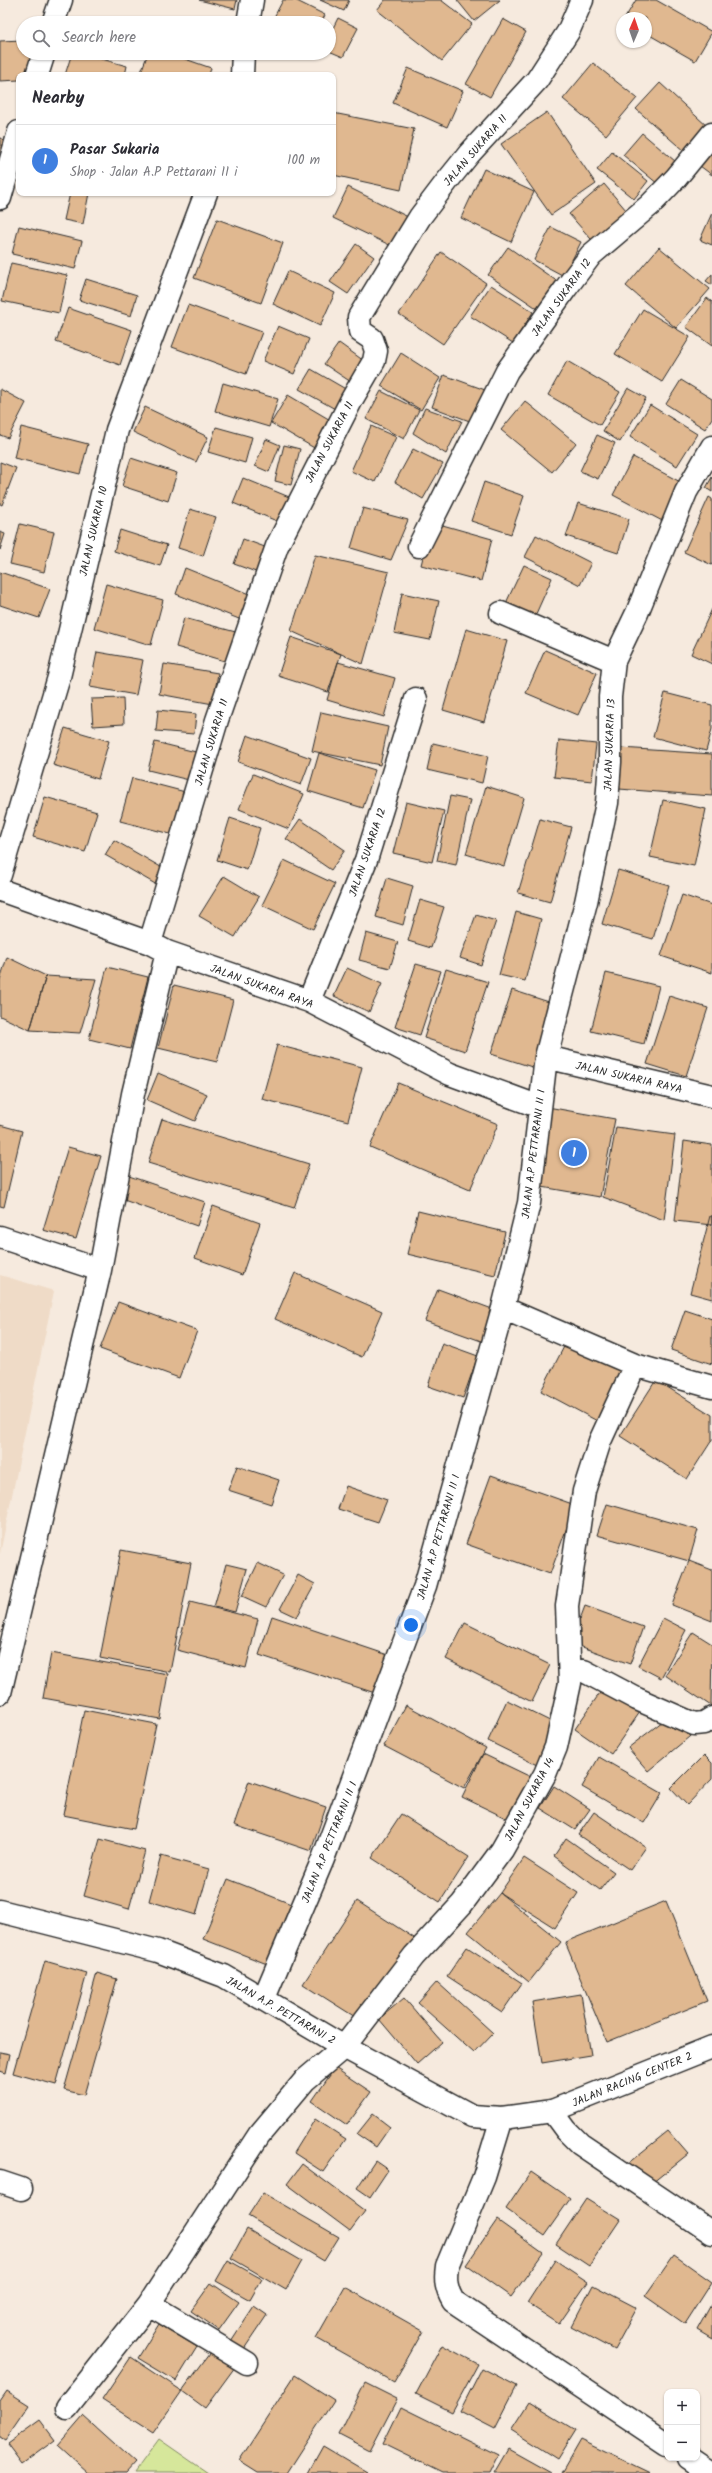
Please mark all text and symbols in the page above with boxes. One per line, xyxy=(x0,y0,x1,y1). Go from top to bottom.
north arrow xyxy=(616,12,652,48)
search box xyxy=(16,16,336,60)
text: Search here xyxy=(62,26,136,50)
icon: search xyxy=(30,27,52,49)
text: Nearby xyxy=(32,85,84,112)
street label: JALAN SUKARIA 11 xyxy=(439,111,512,190)
text: Pasar Sukaria xyxy=(70,138,159,162)
text: 1 xyxy=(43,150,47,171)
text: 100 m xyxy=(287,150,320,171)
text: Shop · Jalan A.P Pettarani II i xyxy=(70,162,237,183)
street label: JALAN SUKARIA 12 xyxy=(527,255,596,340)
street label: JALAN SUKARIA 11 xyxy=(301,399,359,486)
street label: JALAN SUKARIA 10 xyxy=(75,484,113,578)
street label: JALAN SUKARIA 11 xyxy=(190,697,234,788)
street label: JALAN SUKARIA 13 xyxy=(599,698,621,792)
street label: JALAN SUKARIA 12 xyxy=(344,806,392,899)
street label: JALAN SUKARIA RAYA xyxy=(207,960,316,1014)
street label: JALAN SUKARIA RAYA xyxy=(574,1057,684,1099)
street label: JALAN A.P PETTARANI II I xyxy=(517,1089,551,1220)
pin: 1 xyxy=(561,1138,587,1168)
street label: JALAN A.P PETTARANI II I xyxy=(412,1472,466,1602)
your location xyxy=(401,1615,421,1635)
street label: JALAN SUKARIA 14 xyxy=(500,1754,560,1845)
street label: JALAN A.P PETTARANI II I xyxy=(297,1779,363,1906)
street label: JALAN A.P. PETTARANI 2 xyxy=(222,1972,339,2050)
street label: JALAN RACING CENTER 2 xyxy=(570,2048,695,2112)
map controls xyxy=(664,2389,700,2461)
button: + xyxy=(664,2389,700,2425)
button: − xyxy=(664,2425,700,2461)

